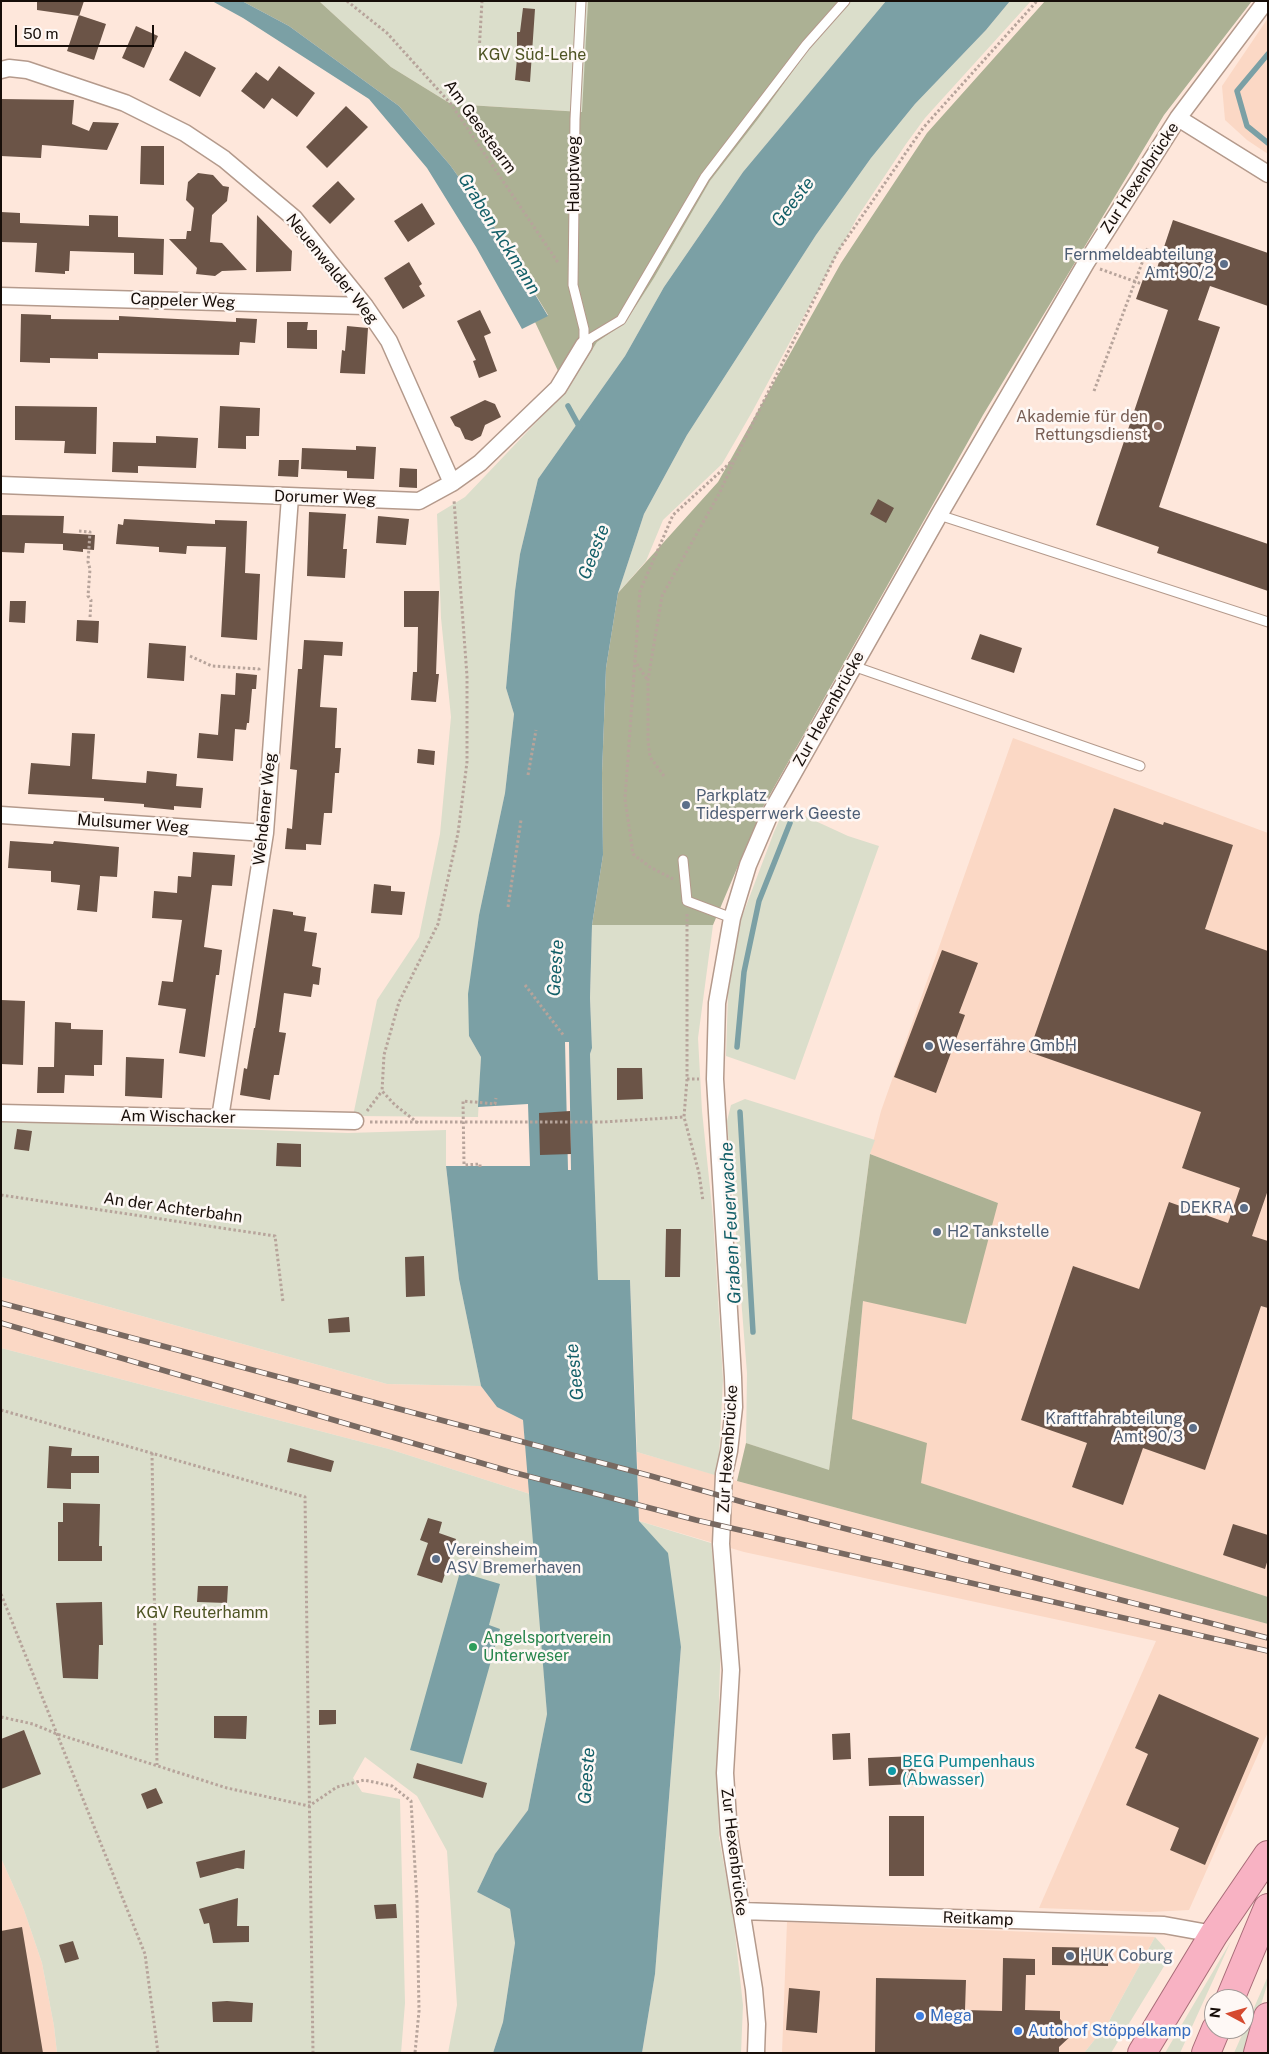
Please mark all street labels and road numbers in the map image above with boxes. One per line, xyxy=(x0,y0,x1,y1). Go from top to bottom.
street label: Am Geestearm xyxy=(440,77,520,177)
street label: Zur Hexenbrücke xyxy=(1097,119,1183,237)
street label: Hauptweg xyxy=(564,135,584,213)
street label: Neuenwalder Weg xyxy=(282,210,382,328)
street label: Cappeler Weg xyxy=(130,290,236,312)
street label: Dorumer Weg xyxy=(274,487,376,509)
street label: Zur Hexenbrücke xyxy=(789,648,869,770)
street label: Wehdener Weg xyxy=(250,752,280,866)
street label: Mulsumer Weg xyxy=(76,811,190,837)
street label: Am Wischacker xyxy=(120,1106,236,1128)
street label: An der Achterbahn xyxy=(102,1189,244,1227)
street label: Zur Hexenbrücke xyxy=(714,1384,742,1514)
street label: Zur Hexenbrücke xyxy=(717,1787,751,1917)
street label: Reitkamp xyxy=(942,1908,1014,1930)

